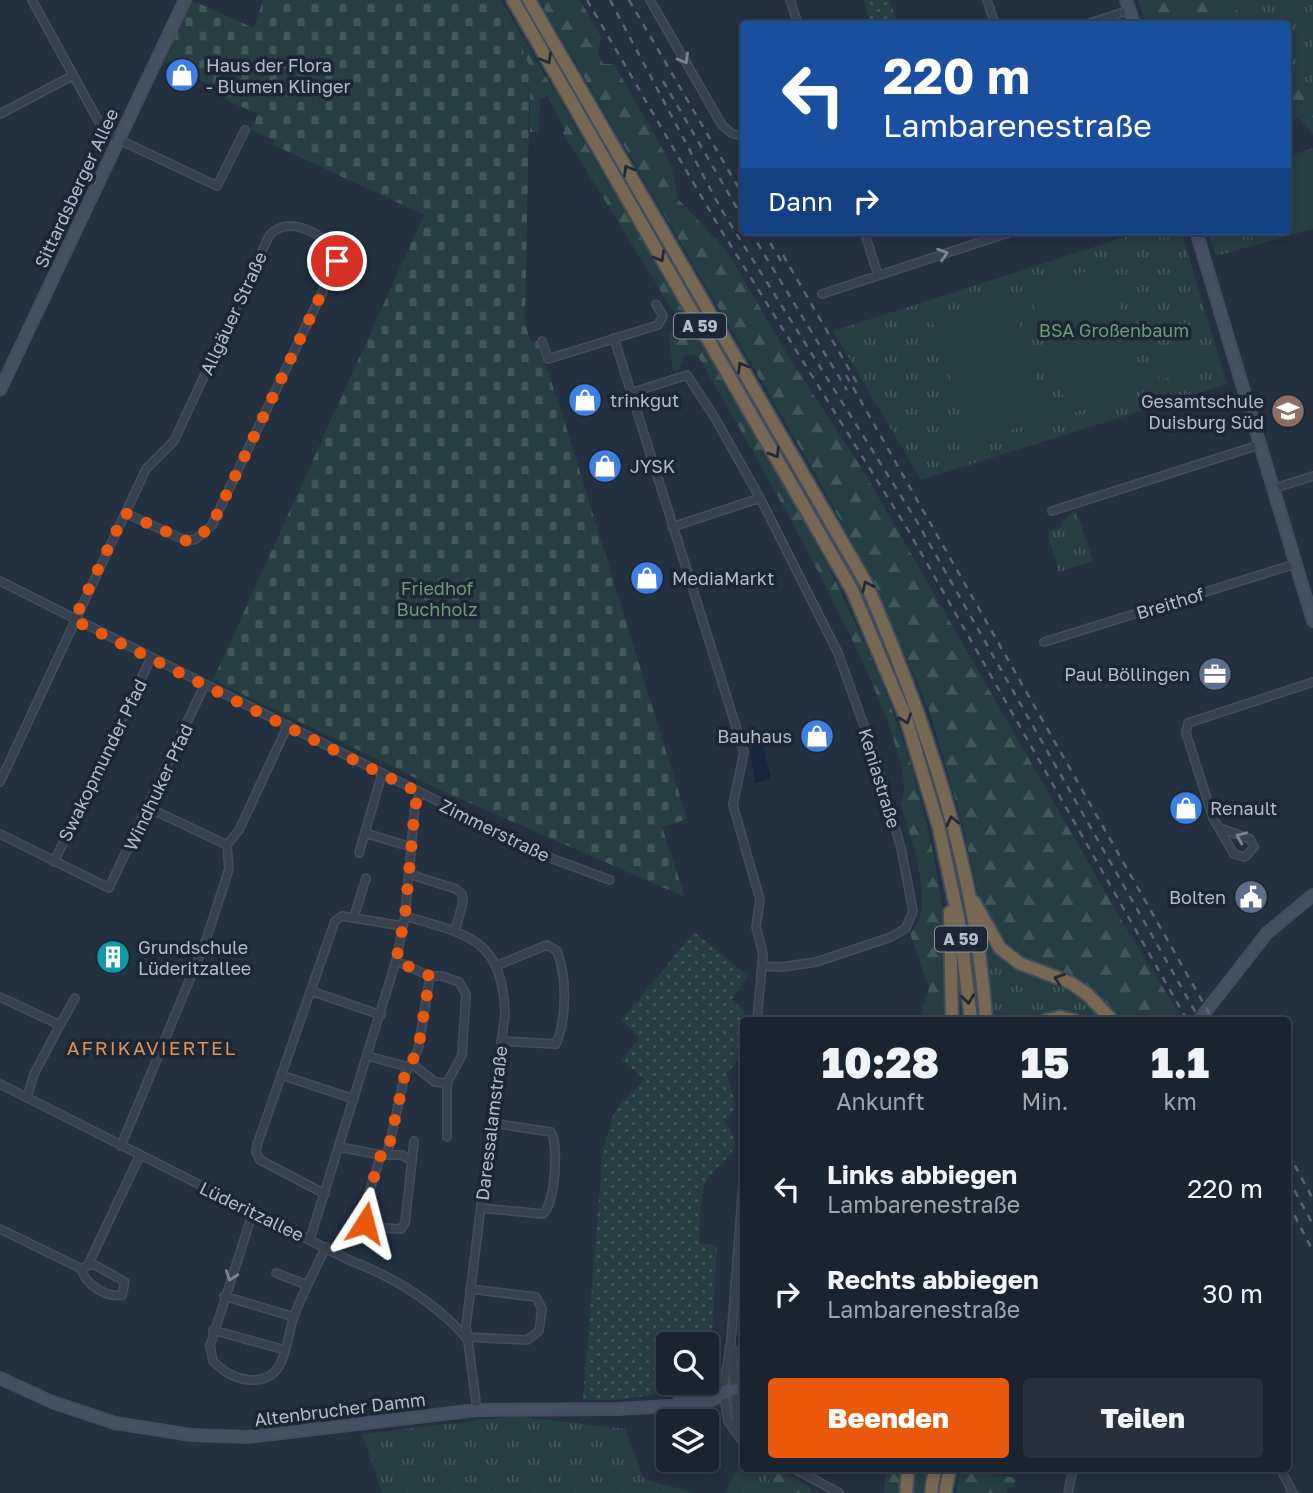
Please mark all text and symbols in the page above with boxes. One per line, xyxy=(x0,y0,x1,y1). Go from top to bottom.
text: 220 m xyxy=(883,46,1030,105)
icon: left xyxy=(768,49,859,140)
one-way arrow xyxy=(538,52,551,65)
one-way arrow xyxy=(676,52,689,64)
place label: Haus der Flora - Blumen Klinger xyxy=(206,54,350,97)
shop icon: Haus der Flora - Blumen Klinger xyxy=(163,56,201,94)
street label: Sittardsberger Allee xyxy=(29,105,123,271)
text: Lambarenestraße xyxy=(883,106,1152,144)
one-way arrow xyxy=(623,165,636,178)
icon: right xyxy=(847,182,885,220)
text: Dann xyxy=(768,186,833,217)
pin xyxy=(307,231,367,291)
icon: arrive xyxy=(318,242,356,280)
street label: Allgäuer Straße xyxy=(195,248,271,378)
one-way arrow xyxy=(936,248,949,262)
one-way arrow xyxy=(652,249,665,262)
road number: A 59 xyxy=(674,314,726,338)
park label: BSA Großenbaum xyxy=(1039,319,1189,341)
one-way arrow xyxy=(738,361,751,374)
shop icon: trinkgut xyxy=(566,381,604,419)
place label: trinkgut xyxy=(610,389,679,411)
place label: Gesamtschule Duisburg Süd xyxy=(1141,390,1264,433)
school or university icon: Gesamtschule Duisburg Süd xyxy=(1269,392,1307,430)
one-way arrow xyxy=(766,445,779,458)
shop icon: JYSK xyxy=(586,447,624,485)
place label: JYSK xyxy=(630,455,675,477)
shop icon: MediaMarkt xyxy=(628,559,666,597)
place label: MediaMarkt xyxy=(672,567,774,589)
park label: Friedhof Buchholz xyxy=(397,577,477,620)
one-way arrow xyxy=(861,581,875,593)
street label: Breithof xyxy=(1133,582,1207,624)
office icon: Paul Böllingen xyxy=(1196,655,1234,693)
place label: Paul Böllingen xyxy=(1064,663,1190,685)
street label: Swakopmunder Pfad xyxy=(53,675,151,845)
one-way arrow xyxy=(897,712,911,724)
shop icon: Bauhaus xyxy=(798,717,836,755)
street label: Windhuker Pfad xyxy=(119,720,197,854)
place label: Bauhaus xyxy=(717,725,792,747)
street label: Keniastraße xyxy=(854,725,906,831)
shop icon: Renault xyxy=(1167,789,1205,827)
street label: Zimmerstraße xyxy=(436,794,554,866)
place label: Renault xyxy=(1210,797,1277,819)
one-way arrow xyxy=(946,815,960,827)
one-way arrow xyxy=(1236,831,1248,845)
public building icon: Bolten xyxy=(1232,878,1270,916)
place label: Bolten xyxy=(1169,886,1226,908)
road number: A 59 xyxy=(935,926,987,951)
place label: Grundschule Lüderitzallee xyxy=(138,936,251,979)
building icon: Grundschule Lüderitzallee xyxy=(94,938,132,976)
one-way arrow xyxy=(1054,973,1066,987)
one-way arrow xyxy=(961,994,976,1005)
district label: AFRIKAVIERTEL xyxy=(67,1036,237,1059)
text: 10:28 xyxy=(822,1037,939,1087)
text: 15 xyxy=(1021,1037,1069,1087)
text: 1.1 xyxy=(1151,1037,1209,1087)
street label: Daressalamstraße xyxy=(471,1044,511,1202)
text: Ankunft xyxy=(836,1087,925,1115)
text: Min. xyxy=(1022,1087,1069,1115)
text: km xyxy=(1163,1087,1197,1115)
text: Links abbiegen xyxy=(827,1159,1017,1190)
icon: left xyxy=(768,1170,806,1208)
text: 220 m xyxy=(1187,1173,1263,1204)
street label: Lüderitzallee xyxy=(196,1176,308,1246)
position arrow xyxy=(328,1186,402,1260)
text: Lambarenestraße xyxy=(827,1190,1020,1218)
text: Rechts abbiegen xyxy=(827,1264,1039,1295)
one-way arrow xyxy=(225,1270,239,1282)
icon: right xyxy=(768,1275,806,1313)
text: 30 m xyxy=(1202,1278,1263,1309)
text: Lambarenestraße xyxy=(827,1295,1020,1323)
map controls xyxy=(656,1332,719,1472)
button: search xyxy=(656,1332,719,1395)
button: Beenden xyxy=(768,1378,1009,1458)
button: Teilen xyxy=(1023,1378,1263,1458)
street label: Altenbrucher Damm xyxy=(253,1388,427,1430)
button: layers xyxy=(656,1409,719,1472)

